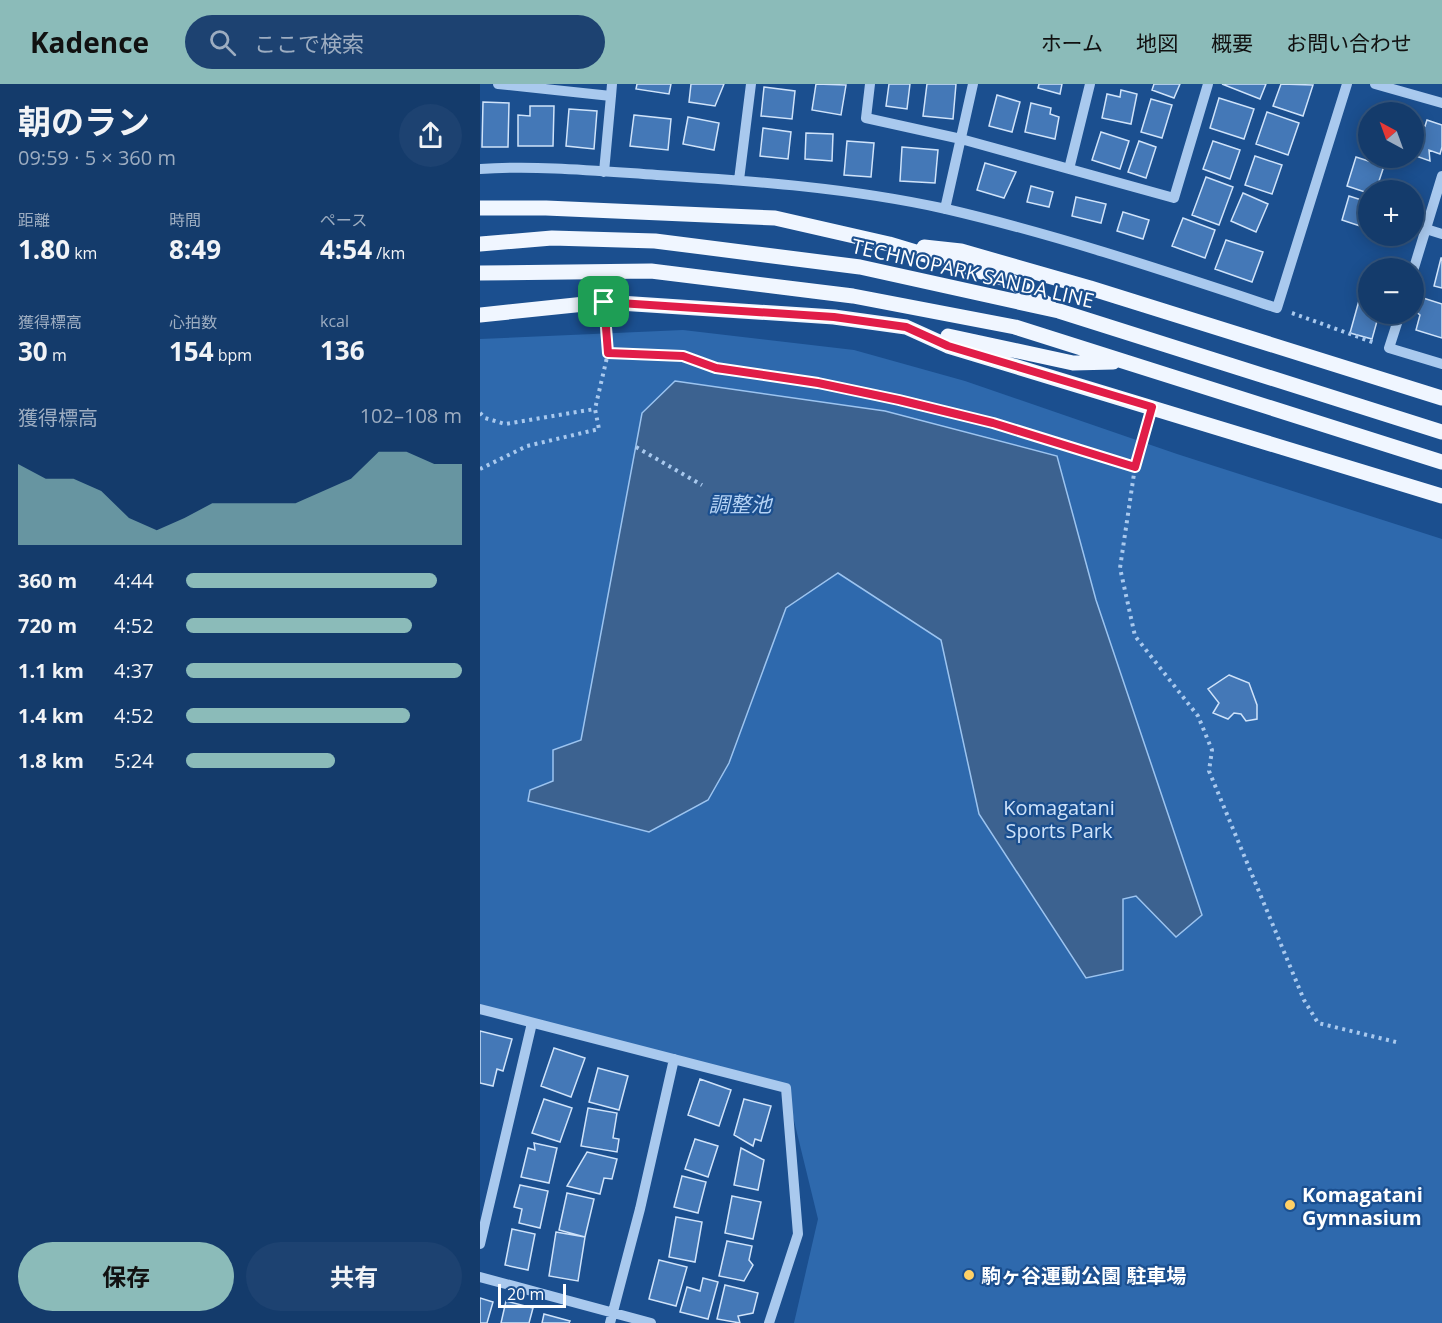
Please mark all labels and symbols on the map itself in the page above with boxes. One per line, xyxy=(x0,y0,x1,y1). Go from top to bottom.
north arrow xyxy=(1358,102,1424,168)
street label: TECHNOPARK SANDA LINE xyxy=(849,232,1097,314)
pin xyxy=(578,276,629,327)
water label: 調整池 xyxy=(709,490,773,518)
park label: Komagatani Sports Park xyxy=(1003,794,1115,844)
place label: Komagatani Gymnasium xyxy=(1302,1181,1423,1231)
marker: Komagatani Gymnasium xyxy=(1283,1198,1297,1212)
place label: 駒ヶ谷運動公園 駐車場 xyxy=(981,1262,1186,1289)
marker: 駒ヶ谷運動公園 駐車場 xyxy=(962,1268,976,1282)
scale bar xyxy=(498,1281,566,1308)

